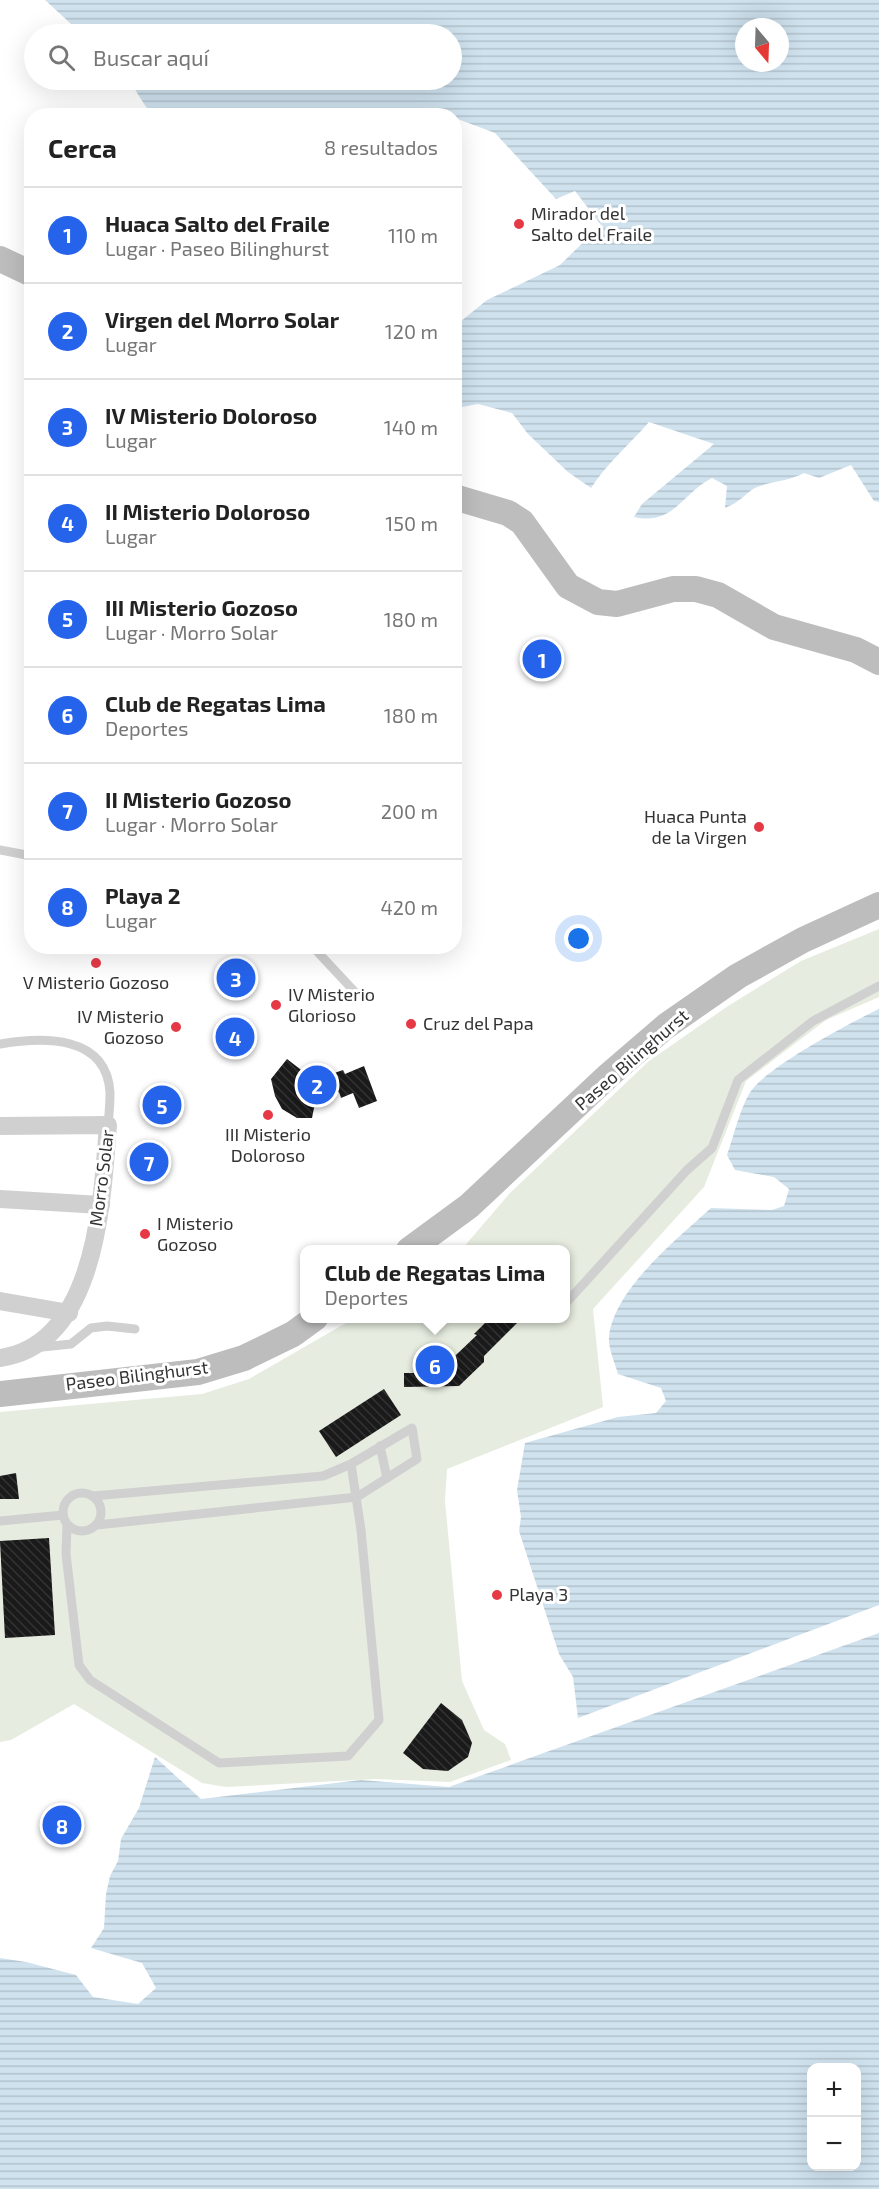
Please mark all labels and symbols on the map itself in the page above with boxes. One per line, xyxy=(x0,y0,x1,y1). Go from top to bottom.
north arrow xyxy=(735,18,789,72)
place label: Mirador del Salto del Fraile xyxy=(531,202,652,245)
marker: Mirador del Salto del Fraile xyxy=(512,217,526,231)
pin: 1 xyxy=(522,636,562,682)
place label: Huaca Punta de la Virgen xyxy=(644,805,747,848)
marker: Huaca Punta de la Virgen xyxy=(752,820,766,834)
your location xyxy=(564,924,593,953)
marker: V Misterio Gozoso xyxy=(89,956,103,970)
pin: 3 xyxy=(216,956,256,1000)
place label: V Misterio Gozoso xyxy=(23,971,169,993)
place label: IV Misterio Glorioso xyxy=(288,983,375,1026)
marker: IV Misterio Glorioso xyxy=(269,998,283,1012)
street label: Paseo Bilinghurst xyxy=(570,1004,693,1115)
place label: IV Misterio Gozoso xyxy=(77,1005,164,1048)
place label: Cruz del Papa xyxy=(423,1012,534,1034)
pin: 4 xyxy=(216,1014,254,1060)
marker: Cruz del Papa xyxy=(404,1017,418,1031)
marker: IV Misterio Gozoso xyxy=(169,1020,183,1034)
pin: 2 xyxy=(298,1062,336,1108)
pin: 5 xyxy=(142,1082,182,1128)
marker: III Misterio Doloroso xyxy=(261,1108,275,1122)
place label: III Misterio Doloroso xyxy=(225,1123,311,1166)
street label: Morro Solar xyxy=(84,1128,118,1227)
pin: 7 xyxy=(130,1140,168,1184)
place label: I Misterio Gozoso xyxy=(157,1212,234,1255)
marker: I Misterio Gozoso xyxy=(138,1227,152,1241)
pin: 6 xyxy=(416,1342,454,1388)
street label: Paseo Bilinghurst xyxy=(64,1355,209,1395)
place label: Playa 3 xyxy=(509,1583,568,1605)
marker: Playa 3 xyxy=(490,1588,504,1602)
pin: 8 xyxy=(42,1802,82,1848)

